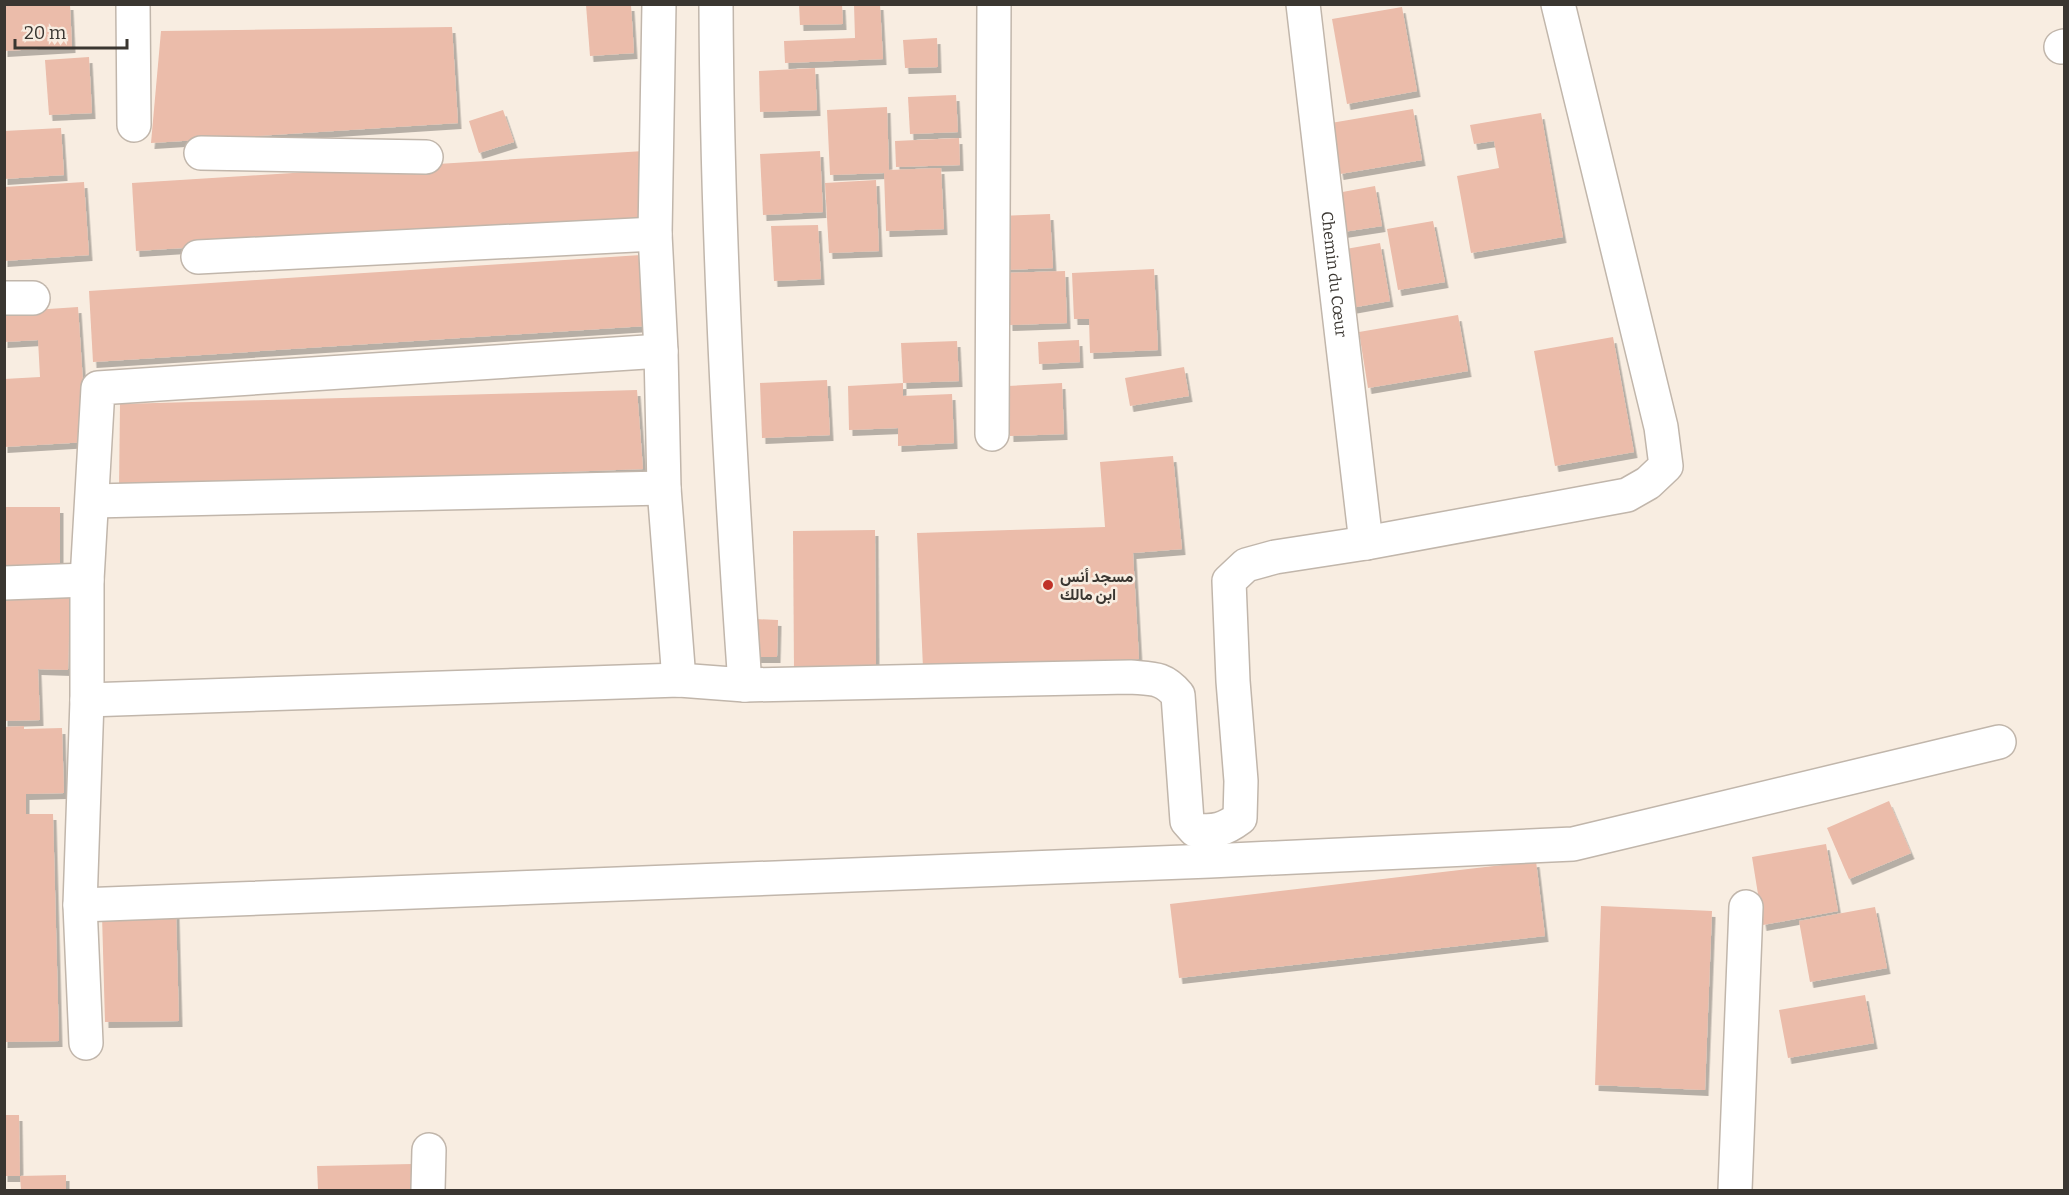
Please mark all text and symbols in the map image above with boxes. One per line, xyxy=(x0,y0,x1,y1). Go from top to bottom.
scale bar xyxy=(15,12,128,50)
text: 20 m xyxy=(24,22,66,44)
street label: Chemin du Cœur xyxy=(1318,210,1351,338)
place label: مسجد أنس ابن مالك xyxy=(1060,567,1134,604)
marker: مسجد أنس ابن مالك xyxy=(1041,578,1055,592)

